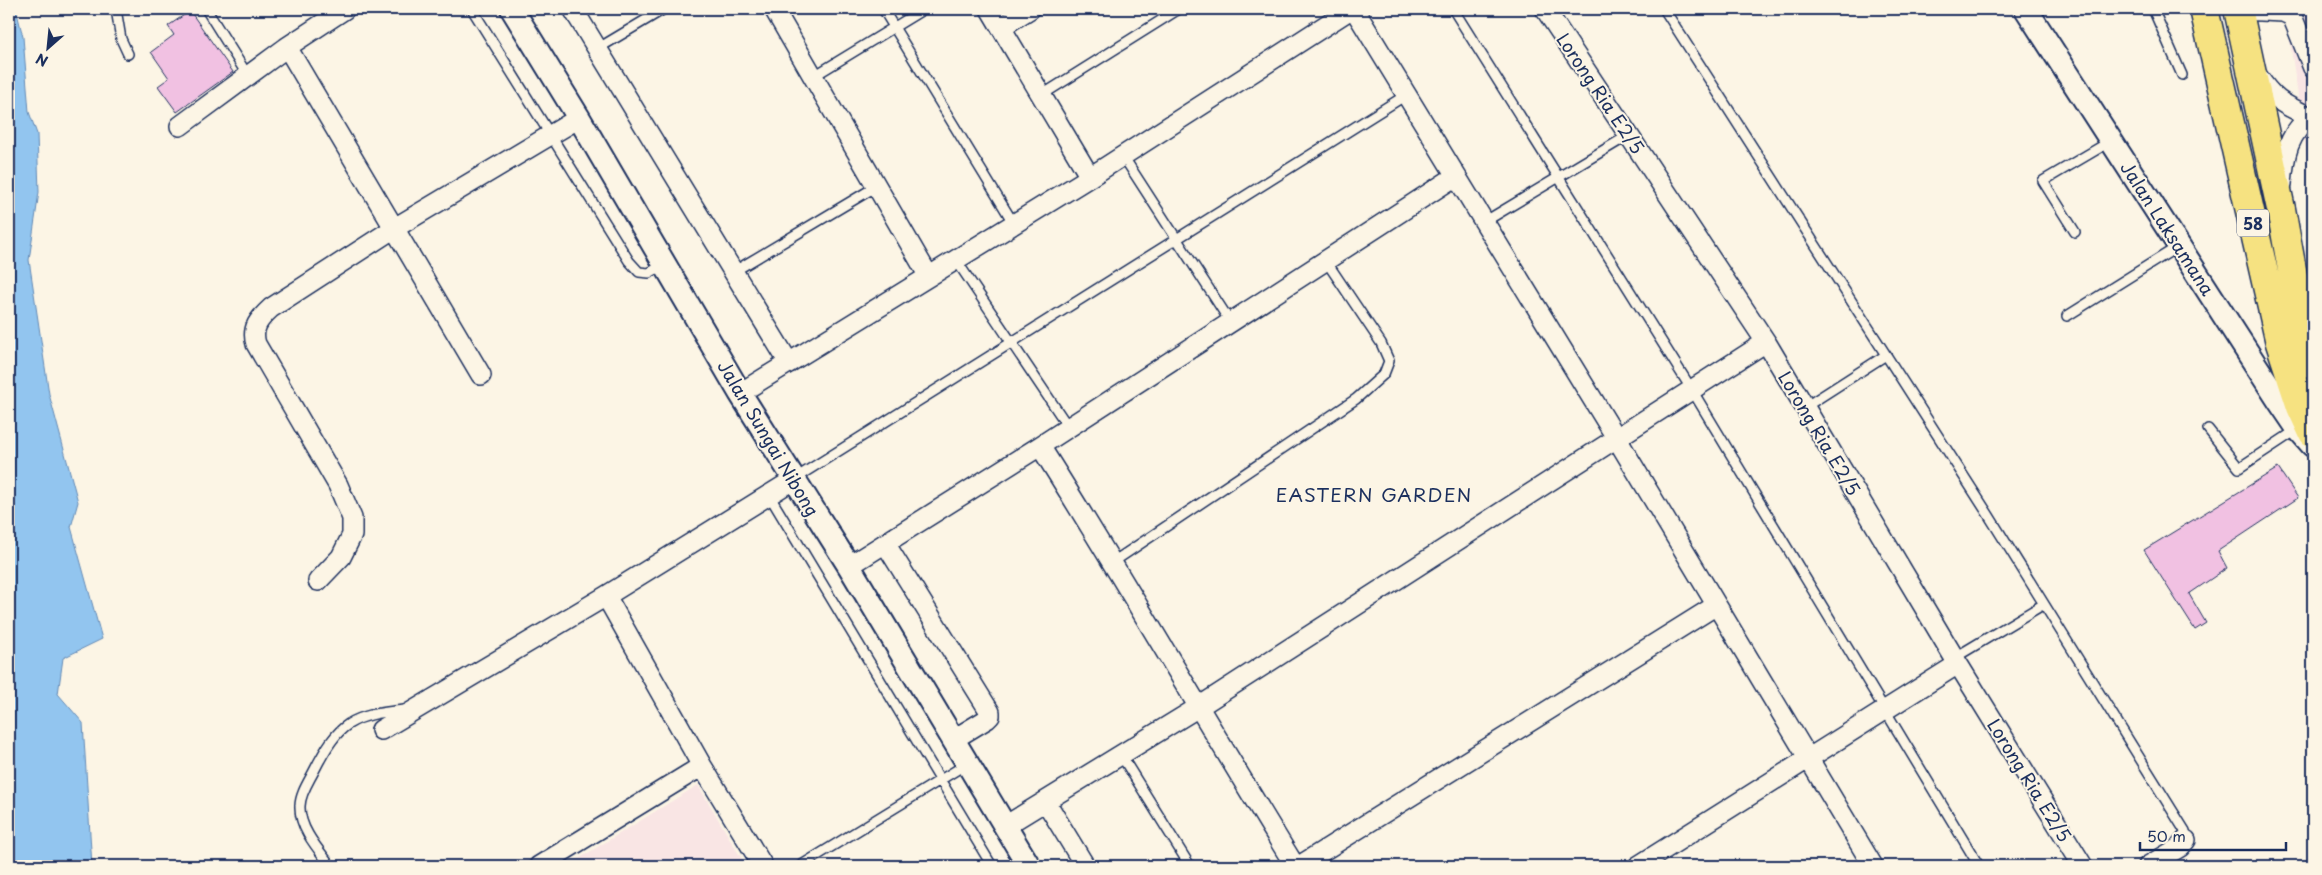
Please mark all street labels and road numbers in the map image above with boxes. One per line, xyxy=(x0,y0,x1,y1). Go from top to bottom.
street label: Lorong Ria E2/5 xyxy=(1550,27,1652,159)
street label: Jalan Laksamana xyxy=(2114,156,2222,301)
road number: 58 xyxy=(2237,210,2269,237)
street label: Jalan Sungai Nibong xyxy=(712,355,826,521)
street label: Lorong Ria E2/5 xyxy=(1772,366,1868,500)
street label: Lorong Ria E2/5 xyxy=(1981,713,2079,847)

